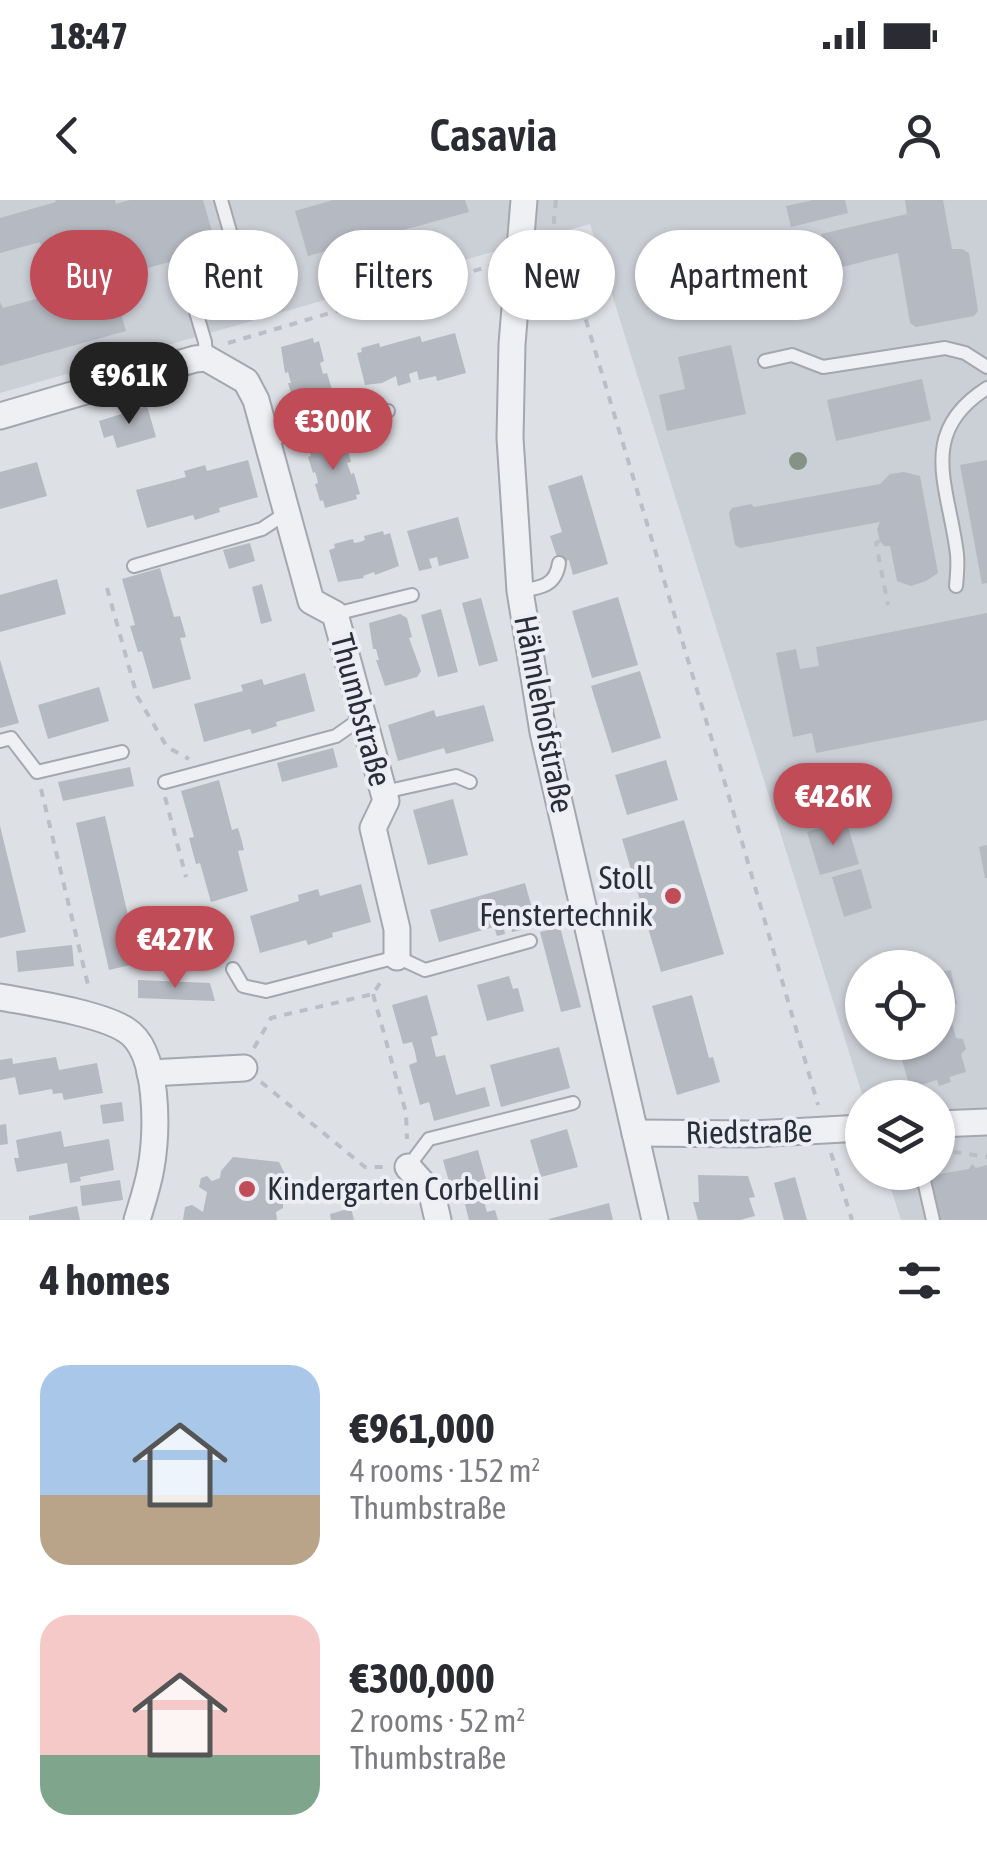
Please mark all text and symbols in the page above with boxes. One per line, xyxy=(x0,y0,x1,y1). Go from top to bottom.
text: 18:47 xyxy=(50,14,128,57)
icon: back xyxy=(40,108,95,163)
icon: person xyxy=(892,108,947,163)
text: Casavia xyxy=(430,109,557,161)
chip: Buy xyxy=(30,230,148,320)
chip: Rent xyxy=(168,230,298,320)
chip: Filters xyxy=(318,230,468,320)
chip: New xyxy=(488,230,615,320)
chip: Apartment xyxy=(635,230,843,320)
pin: €961K xyxy=(59,342,199,427)
text: €961K xyxy=(91,356,167,393)
pin: €300K xyxy=(263,388,403,473)
text: €300K xyxy=(295,402,371,439)
street label: Hähnlehofstraße xyxy=(507,612,582,816)
street label: Thumbstraße xyxy=(323,630,400,790)
pin: €426K xyxy=(763,763,903,848)
text: €426K xyxy=(795,777,871,814)
place label: Stoll Fenstertechnik xyxy=(479,859,654,933)
marker: Stoll Fenstertechnik xyxy=(662,885,684,907)
pin: €427K xyxy=(105,906,245,991)
text: €427K xyxy=(137,920,213,957)
map controls xyxy=(845,950,955,1190)
button: locate xyxy=(845,950,955,1060)
button: layers xyxy=(845,1080,955,1190)
street label: Riedstraße xyxy=(685,1112,813,1151)
place label: Kindergarten Corbellini xyxy=(267,1170,540,1207)
marker: Kindergarten Corbellini xyxy=(236,1178,258,1200)
icon: filters xyxy=(892,1253,947,1308)
text: 4 homes xyxy=(40,1256,170,1304)
text: €961,000 xyxy=(350,1404,495,1452)
icon: home xyxy=(120,1405,240,1525)
text: 4 rooms · 152 m² xyxy=(350,1452,540,1489)
text: Thumbstraße xyxy=(350,1489,506,1526)
text: €300,000 xyxy=(350,1654,495,1702)
icon: home xyxy=(120,1655,240,1775)
text: 2 rooms · 52 m² xyxy=(350,1702,525,1739)
text: Thumbstraße xyxy=(350,1739,506,1776)

